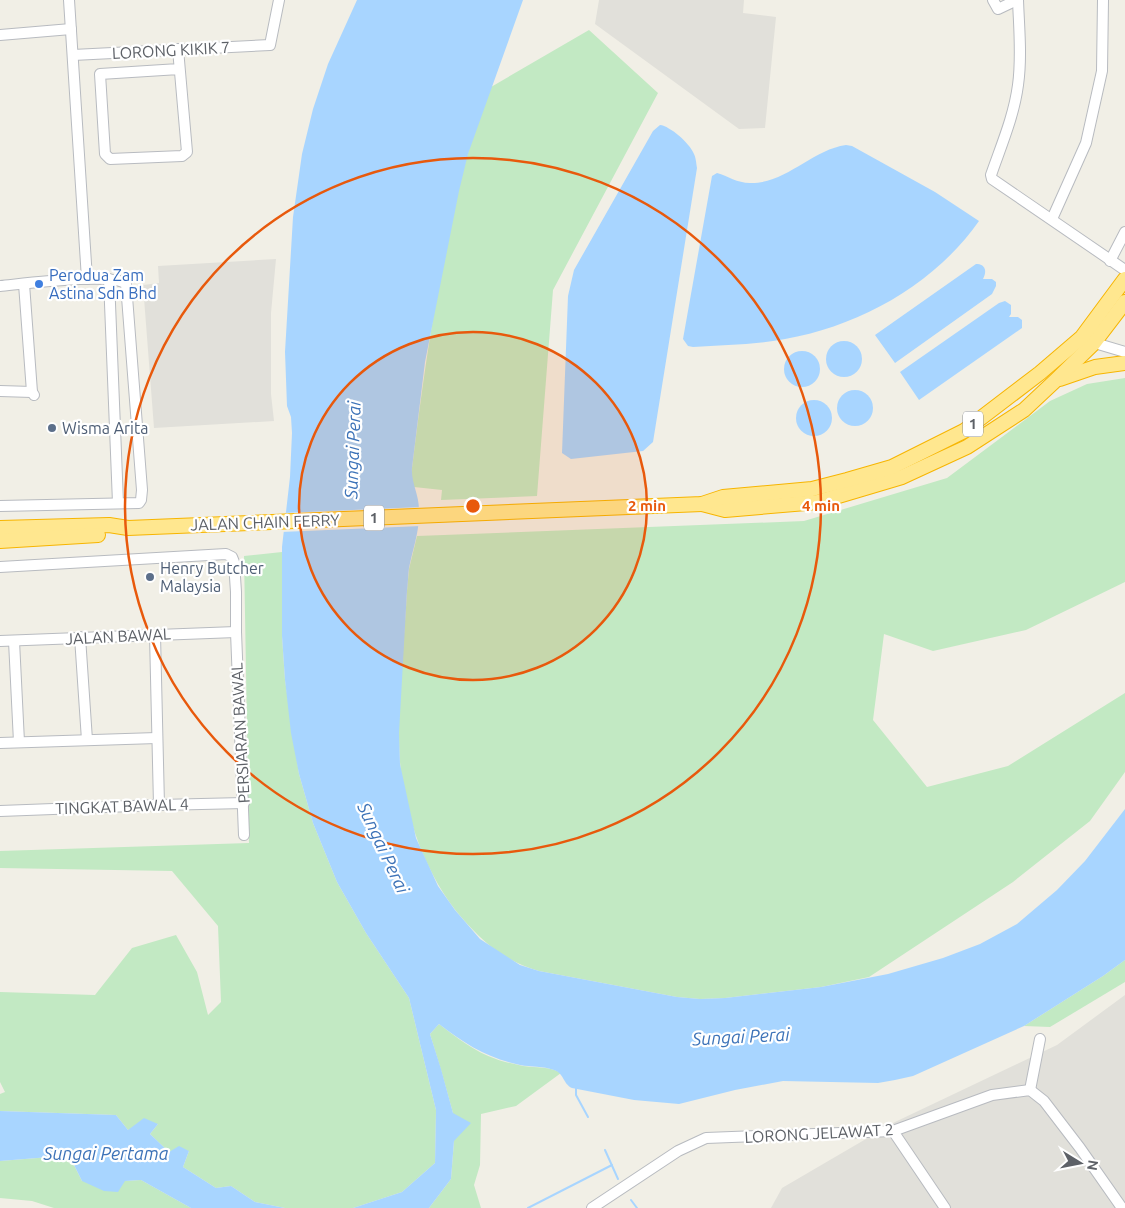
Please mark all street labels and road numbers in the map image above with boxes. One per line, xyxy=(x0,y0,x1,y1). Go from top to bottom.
street label: LORONG KIKIK 7 xyxy=(111,38,231,62)
road number: 1 xyxy=(963,412,983,436)
road number: 1 xyxy=(364,506,384,530)
street label: JALAN CHAIN FERRY xyxy=(190,510,341,534)
street label: JALAN BAWAL xyxy=(65,624,171,648)
street label: PERSIARAN BAWAL xyxy=(227,662,253,804)
street label: TINGKAT BAWAL 4 xyxy=(55,795,189,817)
street label: LORONG JELAWAT 2 xyxy=(744,1120,894,1146)

